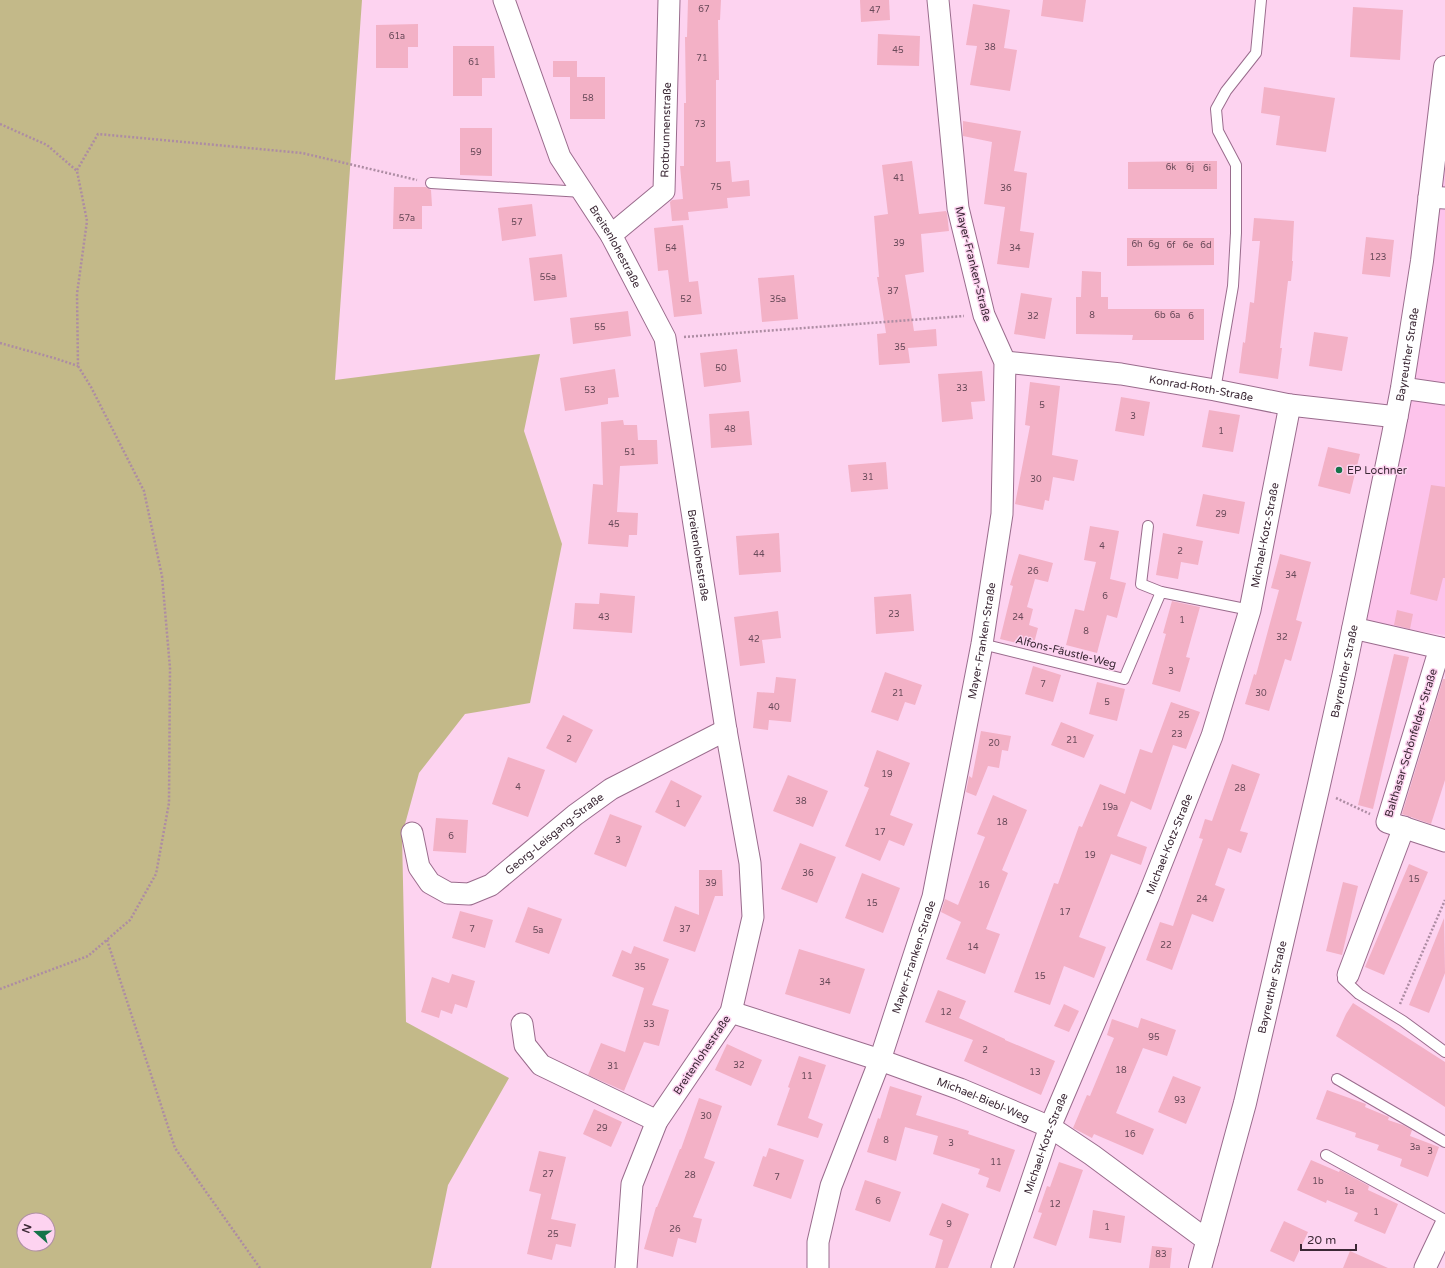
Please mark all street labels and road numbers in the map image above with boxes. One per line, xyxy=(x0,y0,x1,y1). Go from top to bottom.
street label: Rotbrunnenstraße xyxy=(658,82,673,178)
street label: Breitenlohestraße xyxy=(587,203,644,290)
street label: Mayer-Franken-Straße xyxy=(952,205,994,323)
street label: Bayreuther Straße xyxy=(1393,307,1421,403)
street label: Konrad-Roth-Straße xyxy=(1148,372,1254,404)
street label: Michael-Kotz-Straße xyxy=(1248,481,1281,589)
street label: Breitenlohestraße xyxy=(685,508,712,602)
street label: Mayer-Franken-Straße xyxy=(965,581,998,700)
street label: Bayreuther Straße xyxy=(1328,623,1360,719)
street label: Alfons-Fäustle-Weg xyxy=(1014,633,1118,671)
street label: Balthasar-Schönfelder-Straße xyxy=(1382,667,1440,819)
street label: Georg-Leisgang-Straße xyxy=(502,790,606,877)
street label: Michael-Kotz-Straße xyxy=(1143,792,1195,896)
street label: Mayer-Franken-Straße xyxy=(889,899,938,1015)
street label: Bayreuther Straße xyxy=(1255,939,1289,1035)
street label: Breitenlohestraße xyxy=(671,1013,733,1097)
street label: Michael-Biebl-Weg xyxy=(935,1075,1031,1124)
street label: Michael-Kotz-Straße xyxy=(1021,1091,1070,1196)

